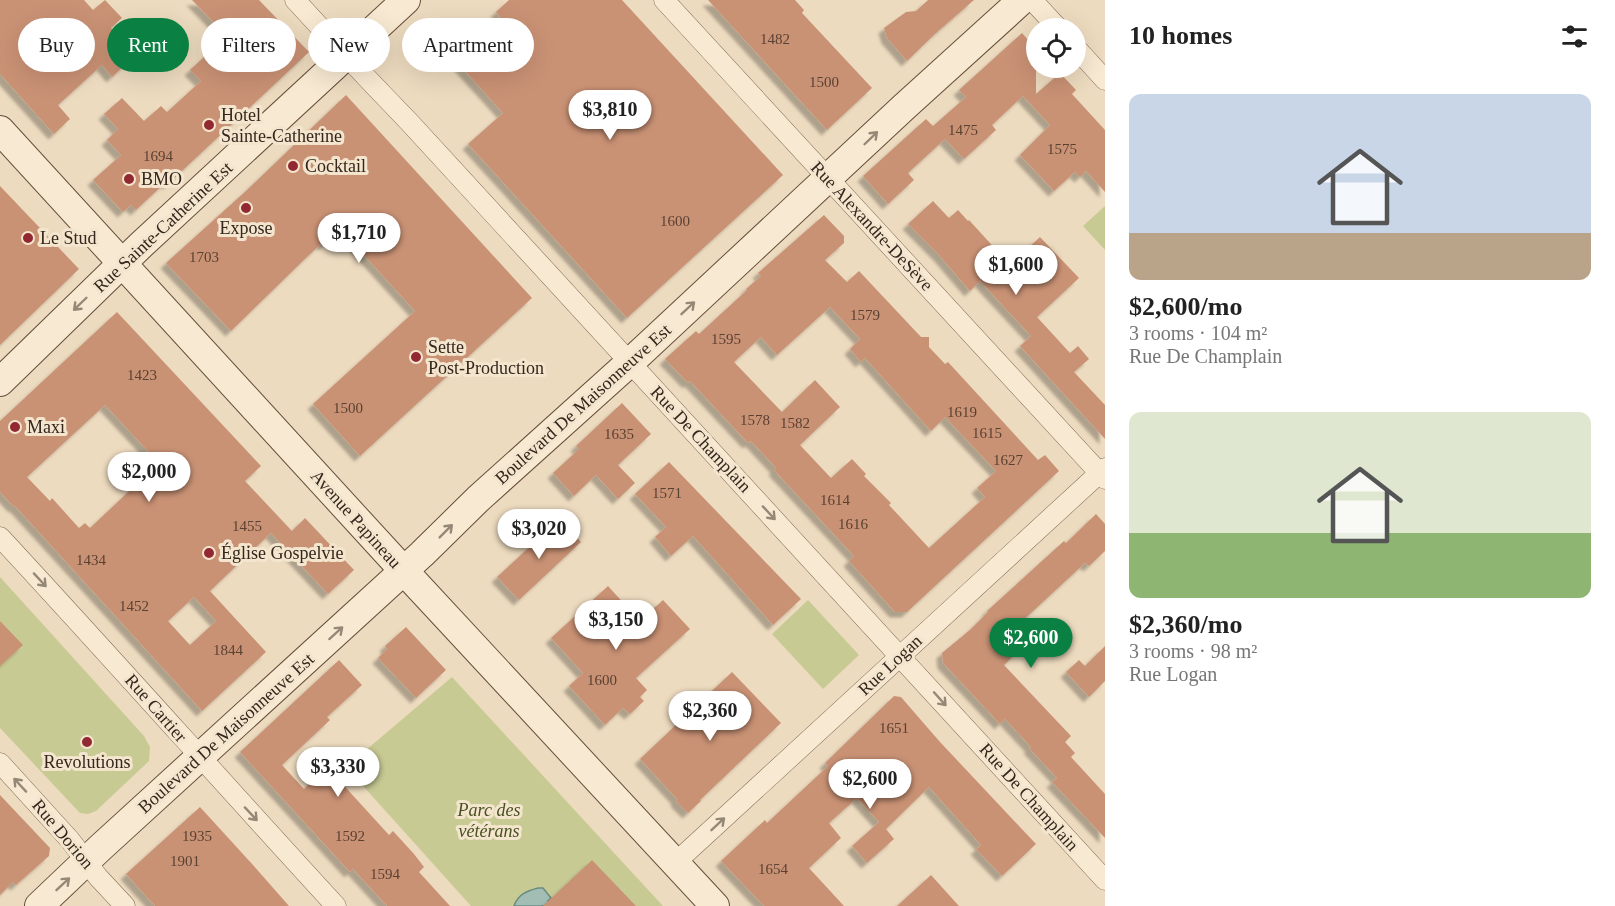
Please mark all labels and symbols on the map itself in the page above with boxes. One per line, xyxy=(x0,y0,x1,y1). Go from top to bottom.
house number: 1482 xyxy=(760,31,790,47)
house number: 1500 xyxy=(809,74,839,90)
pin: $3,810 xyxy=(561,90,659,141)
place label: Hotel Sainte-Catherine xyxy=(221,105,342,146)
marker: Hotel Sainte-Catherine xyxy=(202,118,216,132)
house number: 1475 xyxy=(948,122,978,138)
one-way arrow xyxy=(863,131,878,145)
house number: 1575 xyxy=(1047,141,1077,157)
house number: 1694 xyxy=(143,148,174,164)
place label: Cocktail xyxy=(305,156,366,176)
street label: Rue Alexandre-DeSève xyxy=(807,157,937,295)
street label: Rue Sainte-Catherine Est xyxy=(90,158,236,296)
marker: Cocktail xyxy=(286,159,300,173)
place label: BMO xyxy=(141,169,182,189)
marker: BMO xyxy=(122,172,136,186)
marker: Expose xyxy=(239,201,253,215)
pin: $1,710 xyxy=(310,213,408,264)
house number: 1600 xyxy=(660,213,690,229)
place label: Expose xyxy=(220,218,273,238)
place label: Le Stud xyxy=(40,228,97,248)
marker: Le Stud xyxy=(21,231,35,245)
pin: $1,600 xyxy=(967,245,1065,296)
house number: 1703 xyxy=(189,249,219,265)
one-way arrow xyxy=(73,297,88,311)
one-way arrow xyxy=(680,301,695,315)
house number: 1579 xyxy=(850,307,880,323)
street label: Boulevard De Maisonneuve Est xyxy=(491,320,675,488)
house number: 1595 xyxy=(711,331,741,347)
place label: Sette Post-Production xyxy=(428,337,544,378)
marker: Sette Post-Production xyxy=(409,350,423,364)
house number: 1423 xyxy=(127,367,157,383)
street label: Rue De Champlain xyxy=(647,382,755,496)
house number: 1500 xyxy=(333,400,363,416)
house number: 1619 xyxy=(947,404,977,420)
house number: 1578 xyxy=(740,412,770,428)
house number: 1582 xyxy=(780,415,810,431)
place label: Maxi xyxy=(27,417,65,437)
marker: Maxi xyxy=(8,420,22,434)
house number: 1615 xyxy=(972,425,1002,441)
house number: 1635 xyxy=(604,426,634,442)
pin: $2,000 xyxy=(100,452,198,503)
house number: 1627 xyxy=(993,452,1024,468)
street label: Avenue Papineau xyxy=(307,466,405,572)
house number: 1571 xyxy=(652,485,682,501)
house number: 1614 xyxy=(820,492,851,508)
one-way arrow xyxy=(762,505,776,520)
pin: $3,020 xyxy=(490,509,588,560)
house number: 1616 xyxy=(838,516,869,532)
house number: 1455 xyxy=(232,518,262,534)
one-way arrow xyxy=(438,523,453,538)
place label: Église Gospelvie xyxy=(221,542,343,563)
marker: Église Gospelvie xyxy=(202,546,216,560)
house number: 1434 xyxy=(76,552,107,568)
one-way arrow xyxy=(33,572,47,587)
house number: 1452 xyxy=(119,598,149,614)
pin: $3,150 xyxy=(567,600,665,651)
pin: $2,600 xyxy=(982,618,1080,669)
one-way arrow xyxy=(328,626,343,640)
street label: Rue Logan xyxy=(854,631,926,699)
house number: 1844 xyxy=(213,642,244,658)
street label: Boulevard De Maisonneuve Est xyxy=(134,649,318,817)
street label: Rue Cartier xyxy=(121,670,191,746)
house number: 1600 xyxy=(587,672,617,688)
pin: $2,360 xyxy=(661,691,759,742)
one-way arrow xyxy=(933,691,947,706)
house number: 1651 xyxy=(879,720,909,736)
marker: Revolutions xyxy=(80,735,94,749)
street label: Rue De Champlain xyxy=(975,739,1083,855)
pin: $3,330 xyxy=(289,747,387,798)
place label: Revolutions xyxy=(43,752,131,772)
pin: $2,600 xyxy=(821,759,919,810)
one-way arrow xyxy=(13,778,27,793)
street label: Rue Dorion xyxy=(28,795,98,873)
park label: Parc des vétérans xyxy=(457,800,520,841)
one-way arrow xyxy=(244,806,258,821)
one-way arrow xyxy=(711,817,726,831)
house number: 1935 xyxy=(182,828,212,844)
house number: 1592 xyxy=(335,828,365,844)
house number: 1901 xyxy=(170,853,200,869)
house number: 1654 xyxy=(758,861,789,877)
house number: 1594 xyxy=(370,866,401,882)
one-way arrow xyxy=(55,877,70,891)

